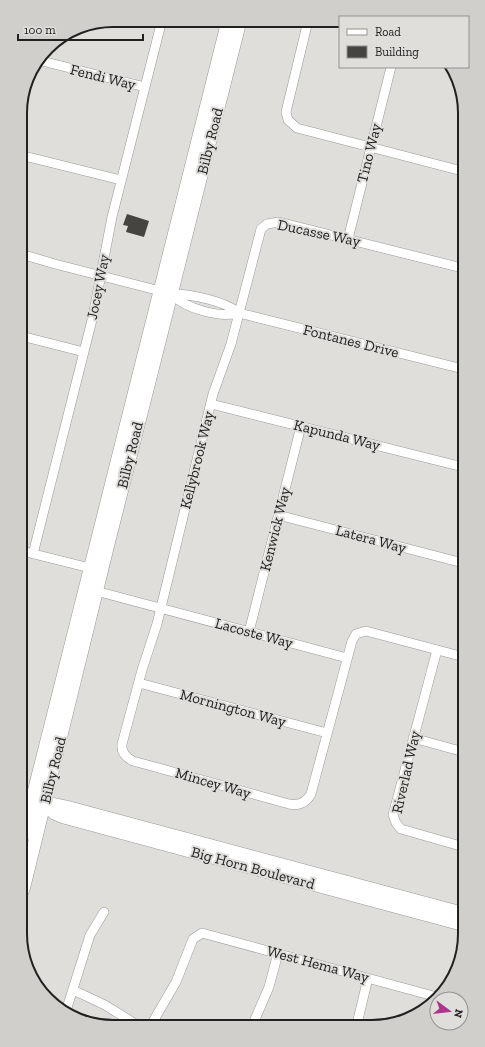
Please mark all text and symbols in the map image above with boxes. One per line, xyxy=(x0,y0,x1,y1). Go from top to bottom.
scale bar xyxy=(18,16,143,42)
legend xyxy=(339,16,469,68)
text: 100 m xyxy=(24,23,56,37)
text: Road xyxy=(375,25,401,39)
text: Building xyxy=(375,45,419,59)
street label: Fendi Way xyxy=(68,60,138,94)
street label: Bilby Road xyxy=(193,105,227,176)
street label: Tino Way xyxy=(353,121,385,185)
street label: Ducasse Way xyxy=(276,215,362,251)
street label: Jocey Way xyxy=(83,253,113,321)
street label: Fontanes Drive xyxy=(301,320,401,362)
street label: Kellybrook Way xyxy=(176,409,218,511)
street label: Kapunda Way xyxy=(292,416,382,455)
street label: Bilby Road xyxy=(113,419,147,490)
street label: Kenwick Way xyxy=(256,485,294,573)
street label: Latera Way xyxy=(334,521,409,557)
street label: Lacoste Way xyxy=(213,614,295,652)
street label: Mornington Way xyxy=(178,685,288,731)
street label: Riverlad Way xyxy=(388,729,424,815)
street label: Bilby Road xyxy=(36,734,70,805)
street label: Mincey Way xyxy=(173,764,253,802)
street label: Big Horn Boulevard xyxy=(189,843,318,893)
street label: West Hema Way xyxy=(265,942,371,986)
north arrow xyxy=(429,991,469,1031)
text: N xyxy=(451,1008,466,1020)

